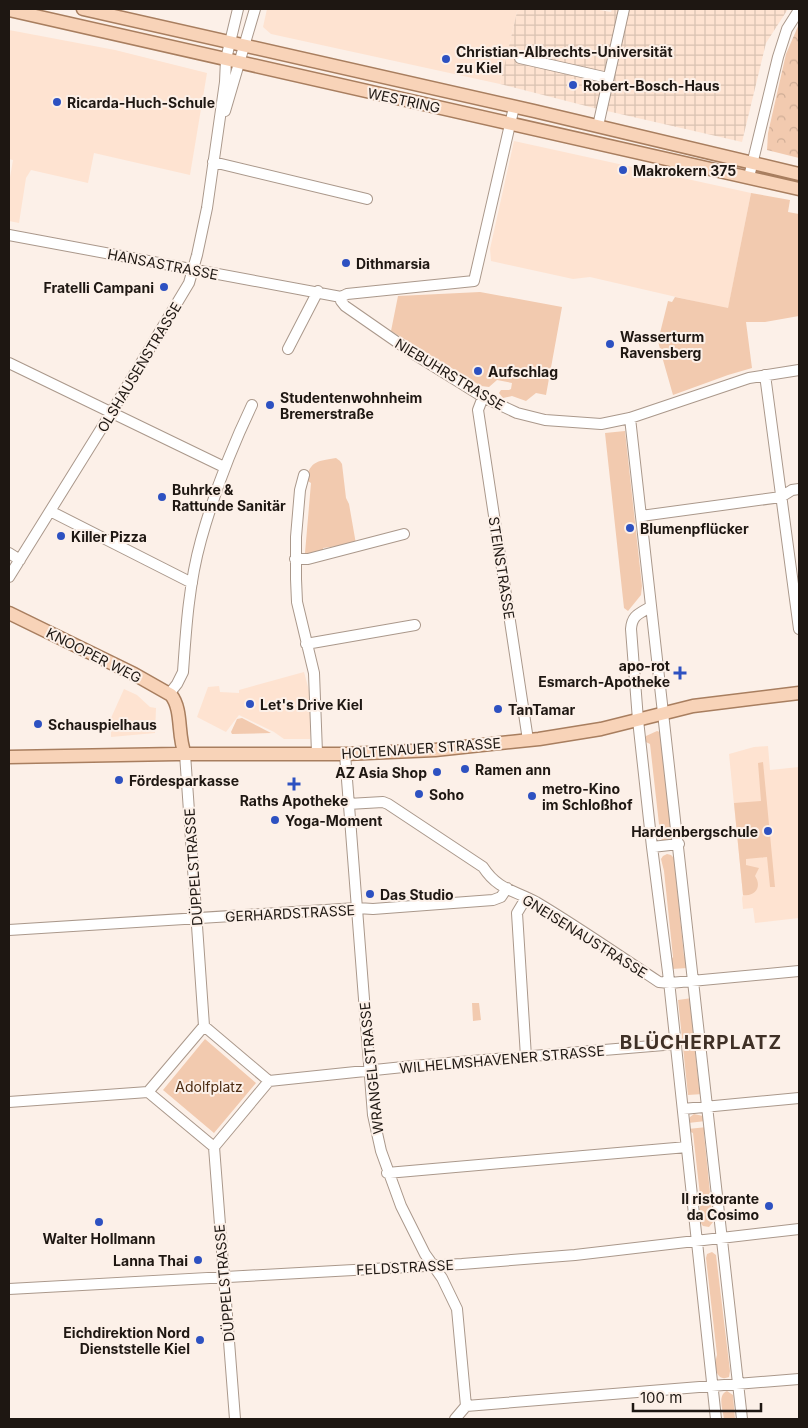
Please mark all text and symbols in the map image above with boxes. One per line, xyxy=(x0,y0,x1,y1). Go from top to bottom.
place label: Christian-Albrechts-Universität zu Kiel xyxy=(456,43,673,76)
marker: Christian-Albrechts-Universität zu Kiel xyxy=(440,53,452,65)
place label: Robert-Bosch-Haus xyxy=(583,77,720,94)
marker: Robert-Bosch-Haus xyxy=(567,79,579,91)
street label: WESTRING xyxy=(366,84,442,116)
place label: Ricarda-Huch-Schule xyxy=(67,94,215,111)
marker: Ricarda-Huch-Schule xyxy=(51,96,63,108)
place label: Makrokern 375 xyxy=(633,162,736,179)
marker: Makrokern 375 xyxy=(617,164,629,176)
street label: HANSASTRASSE xyxy=(106,245,220,283)
place label: Dithmarsia xyxy=(356,255,430,272)
marker: Dithmarsia xyxy=(340,257,352,269)
place label: Fratelli Campani xyxy=(44,279,154,296)
marker: Fratelli Campani xyxy=(158,281,170,293)
street label: OLSHAUSENSTRASSE xyxy=(93,299,185,435)
place label: Wasserturm Ravensberg xyxy=(620,328,704,361)
street label: NIEBUHRSTRASSE xyxy=(392,335,508,413)
marker: Wasserturm Ravensberg xyxy=(604,338,616,350)
place label: Aufschlag xyxy=(488,363,558,380)
marker: Aufschlag xyxy=(472,365,484,377)
place label: Studentenwohnheim Bremerstraße xyxy=(280,389,422,422)
marker: Studentenwohnheim Bremerstraße xyxy=(264,399,276,411)
place label: Buhrke & Rattunde Sanitär xyxy=(172,481,286,514)
marker: Buhrke & Rattunde Sanitär xyxy=(156,491,168,503)
street label: STEINSTRASSE xyxy=(485,515,519,621)
place label: Blumenpflücker xyxy=(640,520,749,537)
marker: Blumenpflücker xyxy=(624,522,636,534)
place label: Killer Pizza xyxy=(71,528,147,545)
marker: Killer Pizza xyxy=(55,530,67,542)
street label: KNOOPER WEG xyxy=(44,624,144,686)
place label: apo-rot Esmarch-Apotheke xyxy=(538,657,670,690)
marker: apo-rot Esmarch-Apotheke xyxy=(674,667,686,679)
place label: Let's Drive Kiel xyxy=(260,696,363,713)
marker: Let's Drive Kiel xyxy=(244,698,256,710)
place label: TanTamar xyxy=(508,701,576,718)
marker: TanTamar xyxy=(492,703,504,715)
place label: Schauspielhaus xyxy=(48,716,157,733)
marker: Schauspielhaus xyxy=(32,718,44,730)
street label: HOLTENAUER STRASSE xyxy=(341,734,501,762)
place label: Ramen ann xyxy=(475,761,551,778)
marker: Ramen ann xyxy=(459,763,471,775)
place label: AZ Asia Shop xyxy=(335,764,427,781)
marker: AZ Asia Shop xyxy=(431,766,443,778)
place label: Fördesparkasse xyxy=(129,772,239,789)
marker: Fördesparkasse xyxy=(113,774,125,786)
marker: Raths Apotheke xyxy=(288,778,300,790)
place label: metro-Kino im Schloßhof xyxy=(542,780,633,813)
place label: Soho xyxy=(429,786,464,803)
marker: Soho xyxy=(413,788,425,800)
marker: metro-Kino im Schloßhof xyxy=(526,790,538,802)
place label: Raths Apotheke xyxy=(240,792,348,809)
street label: DÜPPELSTRASSE xyxy=(180,808,206,926)
place label: Yoga-Moment xyxy=(285,812,382,829)
marker: Yoga-Moment xyxy=(269,814,281,826)
place label: Hardenbergschule xyxy=(631,823,758,840)
marker: Hardenbergschule xyxy=(762,825,774,837)
place label: Das Studio xyxy=(380,886,454,903)
marker: Das Studio xyxy=(364,888,376,900)
street label: GNEISENAUSTRASSE xyxy=(519,891,651,981)
street label: GERHARDSTRASSE xyxy=(225,901,355,925)
street label: WRANGELSTRASSE xyxy=(356,1001,386,1135)
district label: BLÜCHERPLATZ xyxy=(620,1031,782,1054)
street label: WILHELMSHAVENER STRASSE xyxy=(399,1042,605,1076)
park label: Adolfplatz xyxy=(175,1078,243,1095)
place label: Il ristorante da Cosimo xyxy=(681,1190,759,1223)
marker: Il ristorante da Cosimo xyxy=(763,1200,775,1212)
marker: Walter Hollmann xyxy=(93,1216,105,1228)
street label: DÜPPELSTRASSE xyxy=(210,1224,238,1342)
place label: Walter Hollmann xyxy=(42,1230,156,1247)
place label: Lanna Thai xyxy=(113,1252,188,1269)
marker: Lanna Thai xyxy=(192,1254,204,1266)
street label: FELDSTRASSE xyxy=(356,1256,454,1278)
place label: Eichdirektion Nord Dienststelle Kiel xyxy=(63,1324,190,1357)
marker: Eichdirektion Nord Dienststelle Kiel xyxy=(194,1334,206,1346)
scale bar xyxy=(633,1380,760,1412)
text: 100 m xyxy=(640,1388,682,1407)

